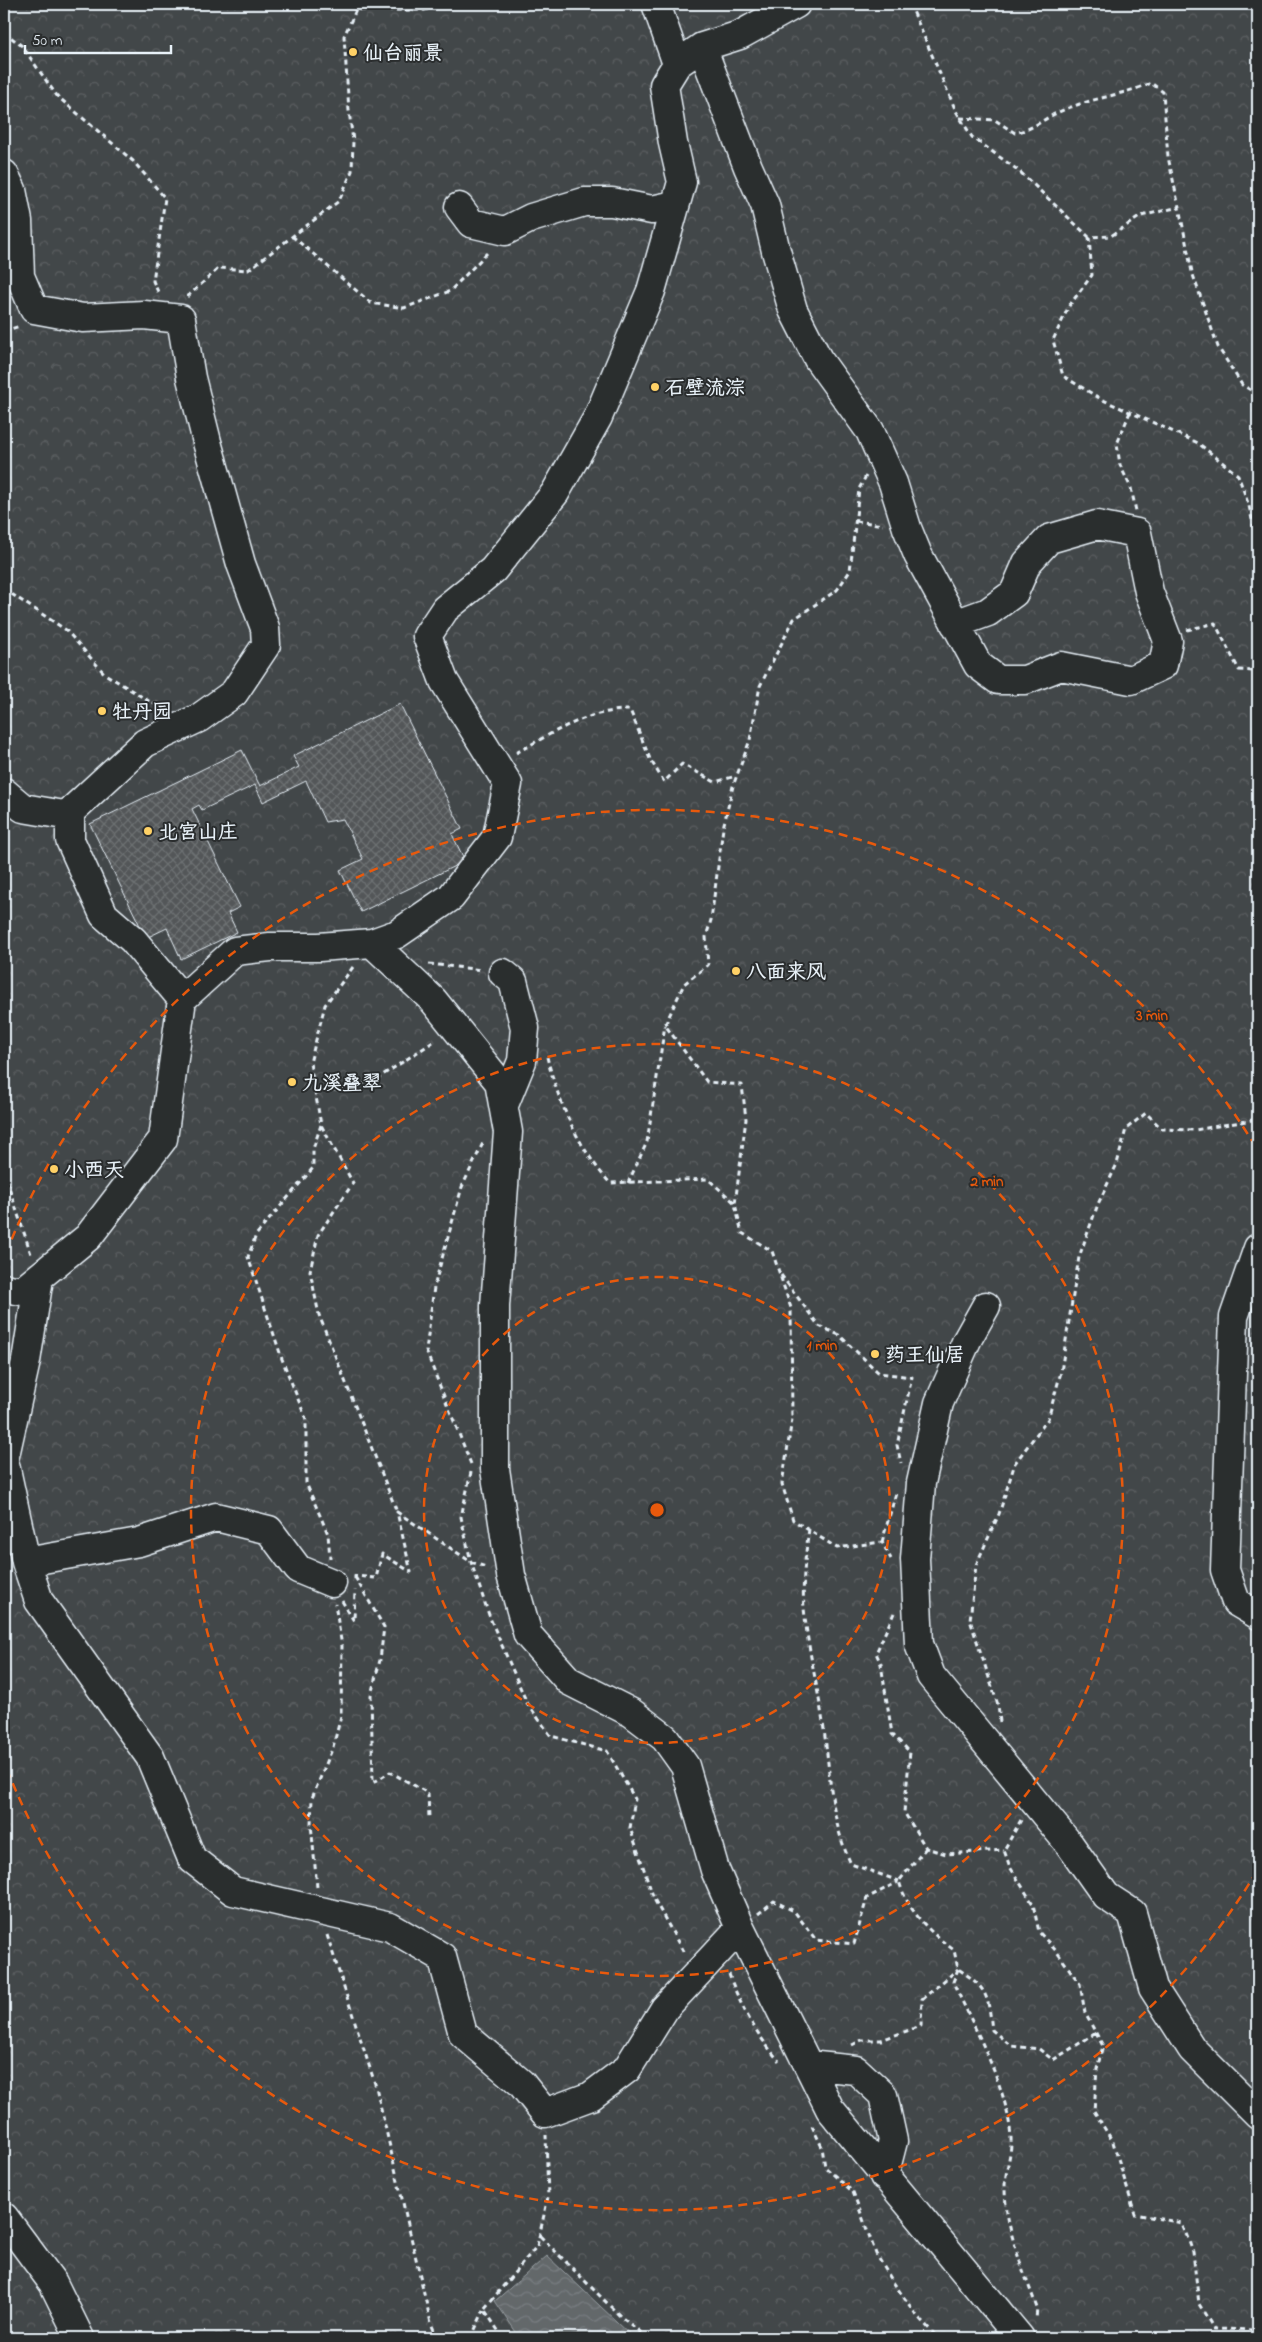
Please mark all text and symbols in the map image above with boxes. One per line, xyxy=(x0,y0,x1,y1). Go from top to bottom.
scale bar xyxy=(25,22,171,54)
text: 50 m xyxy=(32,30,63,52)
place label: 仙台丽景 xyxy=(363,40,443,69)
marker: 仙台丽景 xyxy=(347,46,359,58)
place label: 石壁流淙 xyxy=(665,375,745,404)
marker: 石壁流淙 xyxy=(649,381,661,393)
place label: 牡丹园 xyxy=(112,699,172,728)
marker: 牡丹园 xyxy=(96,705,108,717)
place label: 北宫山庄 xyxy=(158,819,238,848)
marker: 北宫山庄 xyxy=(142,825,154,837)
place label: 八面来风 xyxy=(746,959,826,988)
marker: 八面来风 xyxy=(730,965,742,977)
text: 3 min xyxy=(1135,1005,1168,1027)
place label: 九溪叠翠 xyxy=(302,1070,382,1099)
marker: 九溪叠翠 xyxy=(286,1076,298,1088)
place label: 小西天 xyxy=(64,1157,124,1186)
marker: 小西天 xyxy=(48,1163,60,1175)
text: 2 min xyxy=(970,1171,1004,1193)
text: 1 min xyxy=(807,1335,838,1357)
place label: 药王仙居 xyxy=(885,1342,965,1371)
marker: 药王仙居 xyxy=(869,1348,881,1360)
centre of rings xyxy=(648,1501,666,1519)

